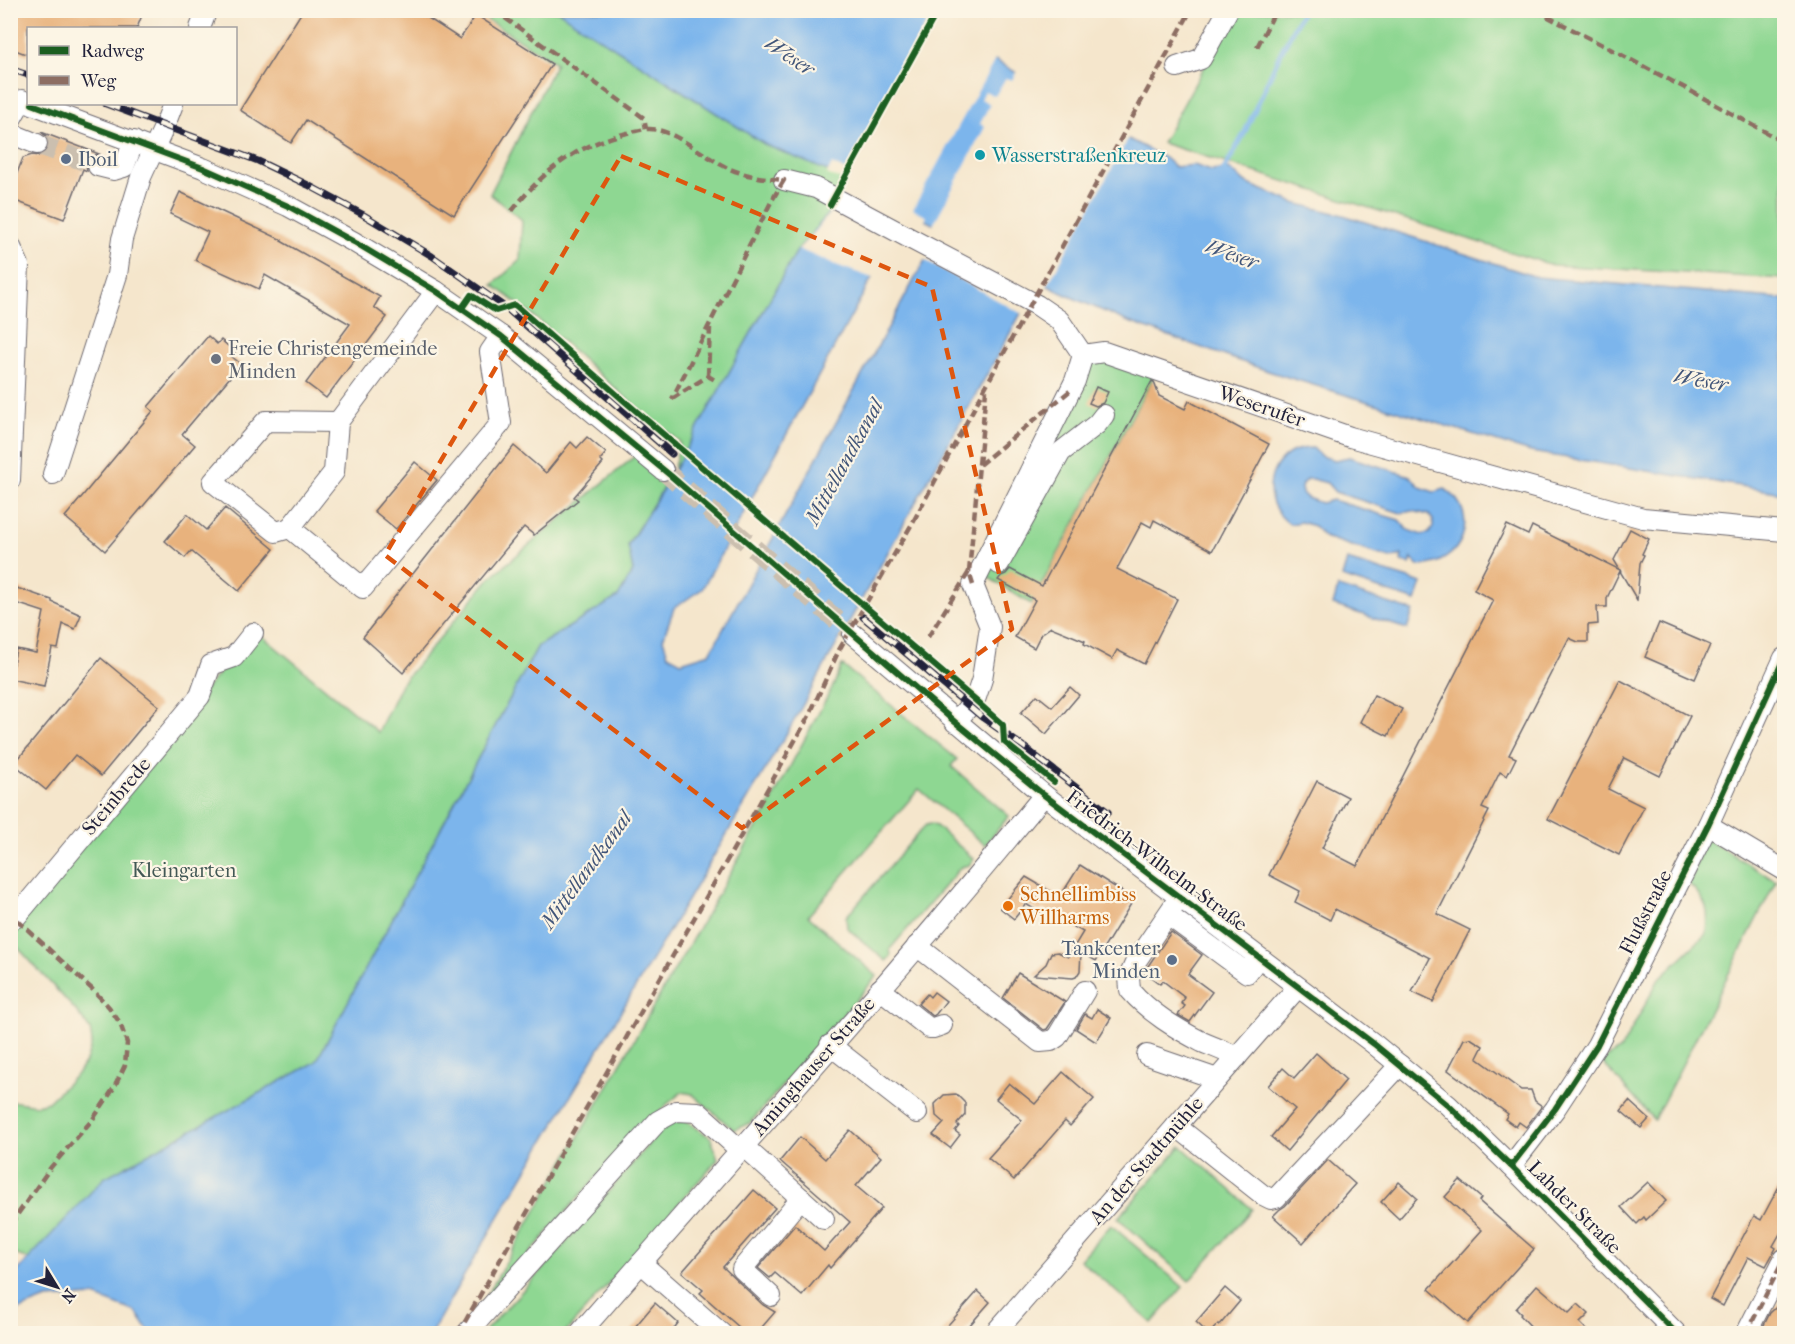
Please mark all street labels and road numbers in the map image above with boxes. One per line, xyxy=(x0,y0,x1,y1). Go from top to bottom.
street label: Weserufer xyxy=(1215,381,1309,432)
street label: Steinbrede xyxy=(77,753,156,840)
street label: Friedrich-Wilhelm-Straße xyxy=(1062,785,1252,936)
street label: Flußstraße xyxy=(1614,866,1677,958)
street label: Aminghauser Straße xyxy=(746,992,880,1141)
street label: An der Stadtmühle xyxy=(1084,1092,1208,1230)
street label: Lahder Straße xyxy=(1523,1156,1626,1259)

